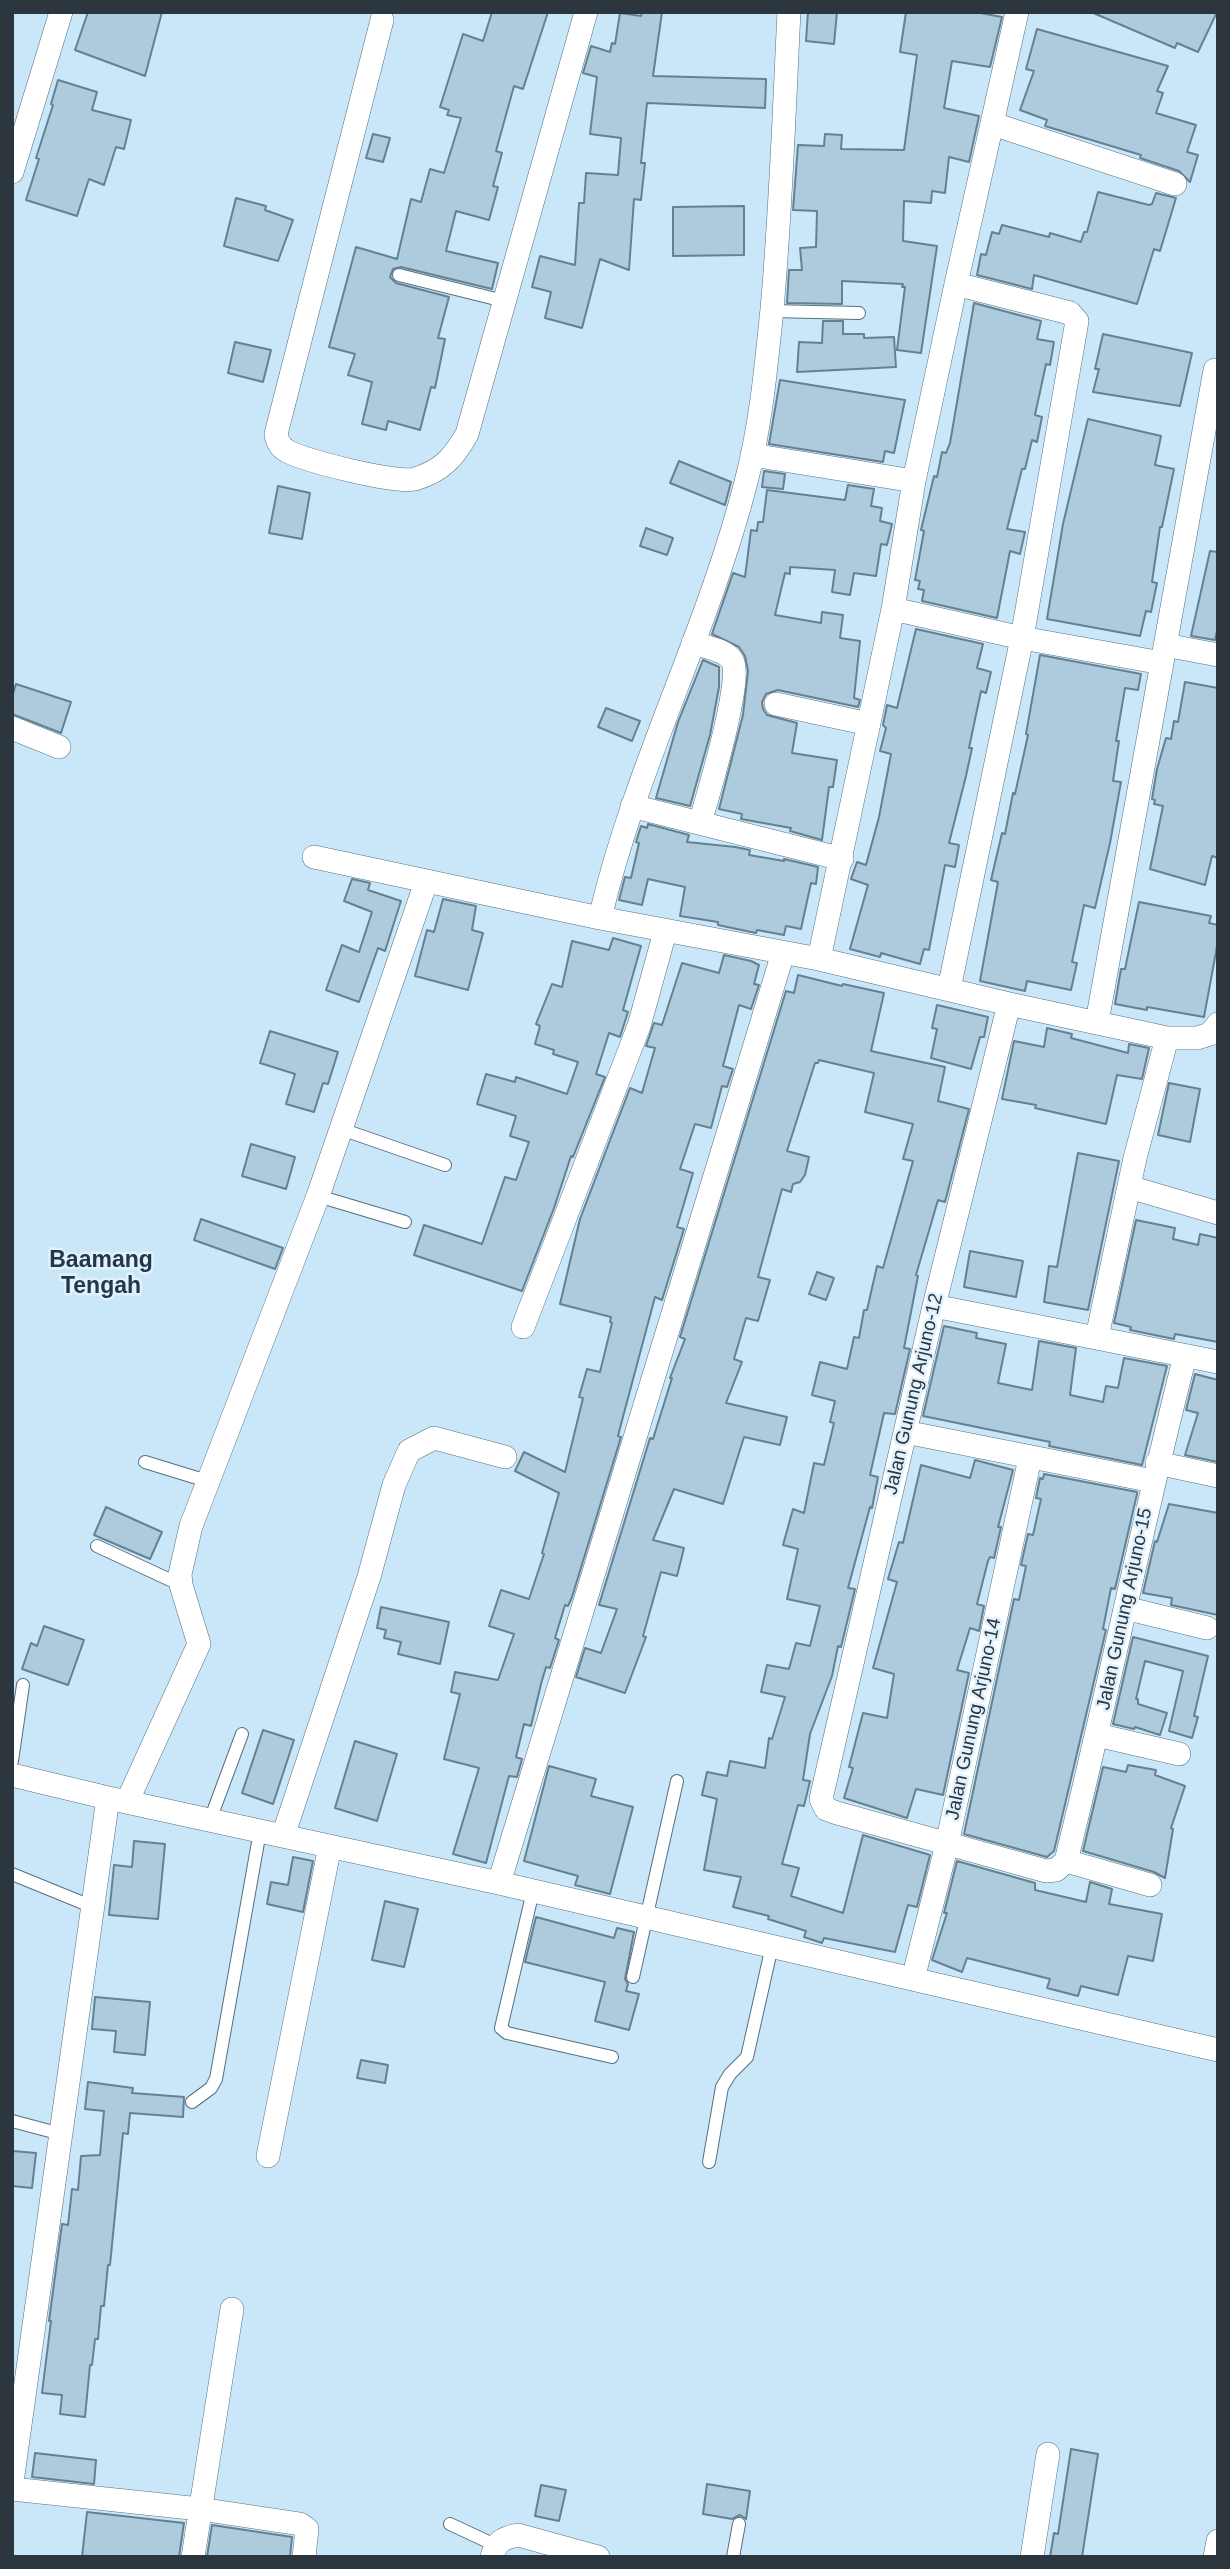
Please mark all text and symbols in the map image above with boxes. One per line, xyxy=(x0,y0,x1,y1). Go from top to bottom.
district label: Baamang Tengah xyxy=(49,1247,153,1301)
street label: Jalan Gunung Arjuno-12 xyxy=(880,1291,948,1497)
street label: Jalan Gunung Arjuno-15 xyxy=(1092,1506,1158,1712)
street label: Jalan Gunung Arjuno-14 xyxy=(941,1616,1007,1822)

